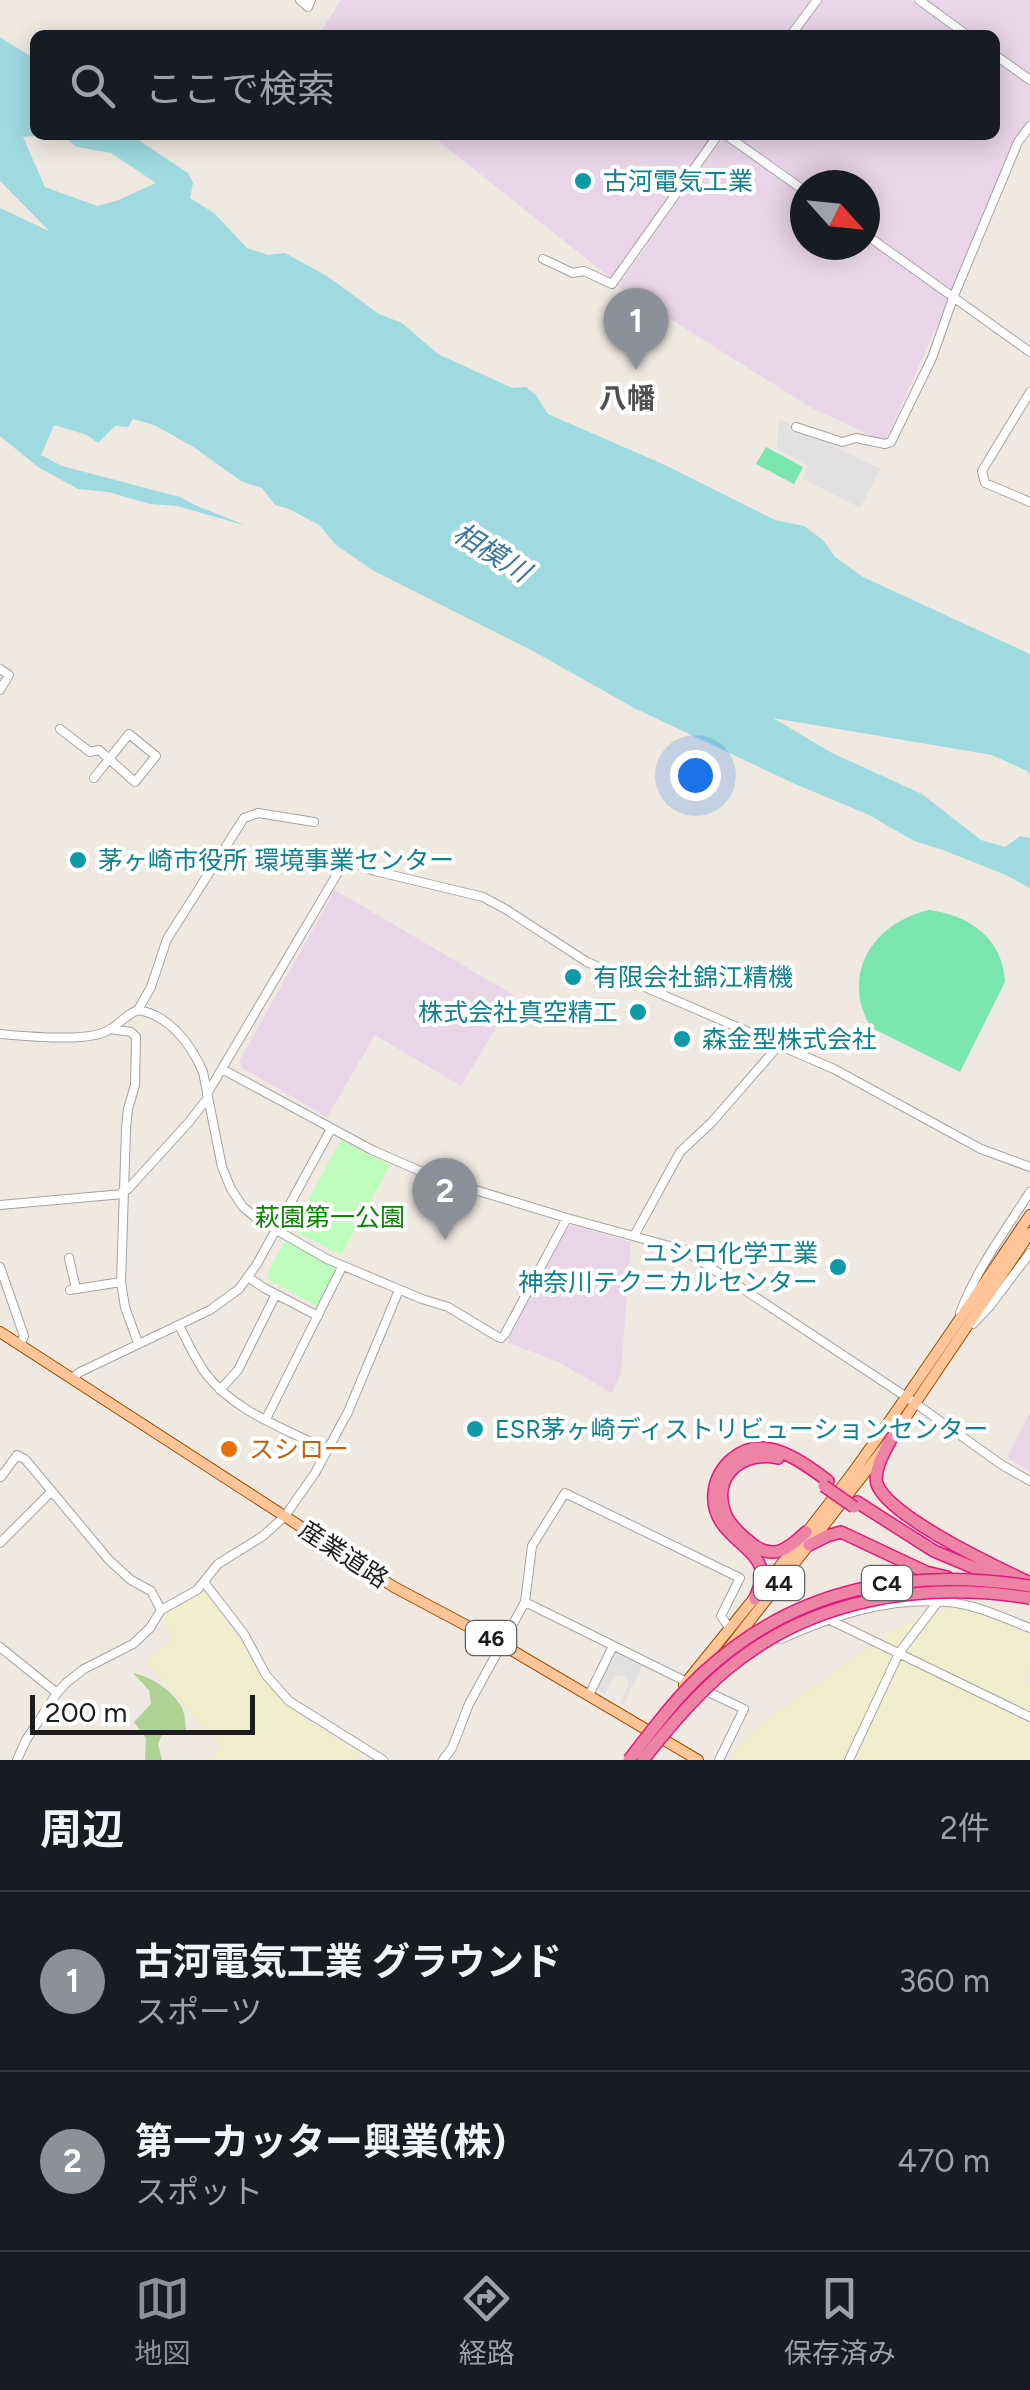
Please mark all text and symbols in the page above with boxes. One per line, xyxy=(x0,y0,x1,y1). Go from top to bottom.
search box xyxy=(30,30,1000,140)
icon: search xyxy=(65,58,120,113)
text: ここで検索 xyxy=(145,66,335,112)
place label: 古河電気工業 xyxy=(603,166,753,196)
marker: 古河電気工業 xyxy=(572,170,594,192)
north arrow xyxy=(790,170,880,260)
pin: 1 xyxy=(604,288,668,370)
district label: 八幡 xyxy=(599,381,655,415)
water label: 相模川 xyxy=(447,515,539,590)
your location xyxy=(670,750,721,801)
place label: 茅ヶ崎市役所 環境事業センター xyxy=(98,845,454,875)
marker: 茅ヶ崎市役所 環境事業センター xyxy=(67,849,89,871)
place label: 有限会社錦江精機 xyxy=(593,962,793,992)
marker: 有限会社錦江精機 xyxy=(562,966,584,988)
place label: 株式会社真空精工 xyxy=(418,997,618,1027)
marker: 株式会社真空精工 xyxy=(627,1001,649,1023)
place label: 森金型株式会社 xyxy=(702,1024,877,1054)
marker: 森金型株式会社 xyxy=(671,1028,693,1050)
pin: 2 xyxy=(412,1158,478,1240)
park label: 萩園第一公園 xyxy=(255,1202,405,1232)
place label: ユシロ化学工業 神奈川テクニカルセンター xyxy=(518,1238,818,1297)
marker: ユシロ化学工業 神奈川テクニカルセンター xyxy=(827,1256,849,1278)
place label: ESR茅ヶ崎ディストリビューションセンター xyxy=(495,1414,989,1444)
marker: ESR茅ヶ崎ディストリビューションセンター xyxy=(464,1418,486,1440)
place label: スシロー xyxy=(249,1434,349,1464)
marker: スシロー xyxy=(218,1438,240,1460)
street label: 産業道路 xyxy=(294,1514,394,1594)
road number: 44 xyxy=(754,1566,804,1600)
road number: C4 xyxy=(862,1566,912,1600)
road number: 46 xyxy=(466,1621,516,1655)
scale bar xyxy=(30,1690,255,1734)
text: 200 m xyxy=(45,1695,127,1729)
text: 周辺 xyxy=(40,1804,124,1855)
text: 2件 xyxy=(940,1809,990,1847)
text: 古河電気工業 グラウンド xyxy=(135,1939,562,1985)
text: 1 xyxy=(66,1962,79,2000)
text: 360 m xyxy=(899,1962,990,2000)
text: スポーツ xyxy=(135,1993,262,2031)
text: 第一カッター興業(株) xyxy=(135,2119,506,2165)
text: 2 xyxy=(63,2142,82,2180)
text: 470 m xyxy=(897,2142,990,2180)
text: スポット xyxy=(135,2173,263,2211)
tab: 地図 xyxy=(134,2271,190,2371)
tab: 経路 xyxy=(459,2271,515,2371)
tab: 保存済み xyxy=(784,2271,896,2371)

